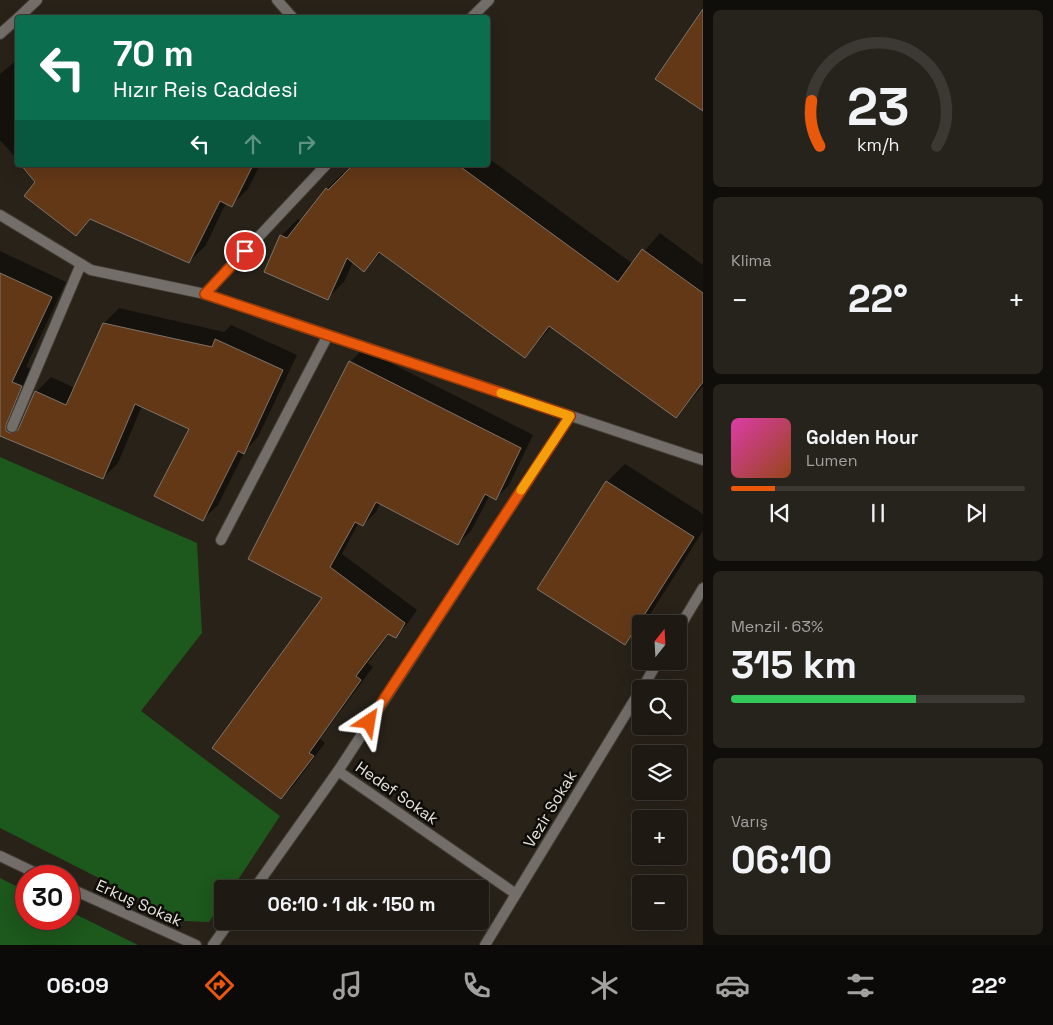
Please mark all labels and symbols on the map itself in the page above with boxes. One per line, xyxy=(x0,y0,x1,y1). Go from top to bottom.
pin xyxy=(224,230,266,272)
north arrow xyxy=(632,615,688,670)
position arrow xyxy=(342,695,394,747)
street label: Hedef Sokak xyxy=(351,757,443,830)
street label: Vezir Sokak xyxy=(519,766,582,852)
speed limit sign: 30 xyxy=(15,865,80,930)
street label: Erkuş Sokak xyxy=(93,875,186,931)

